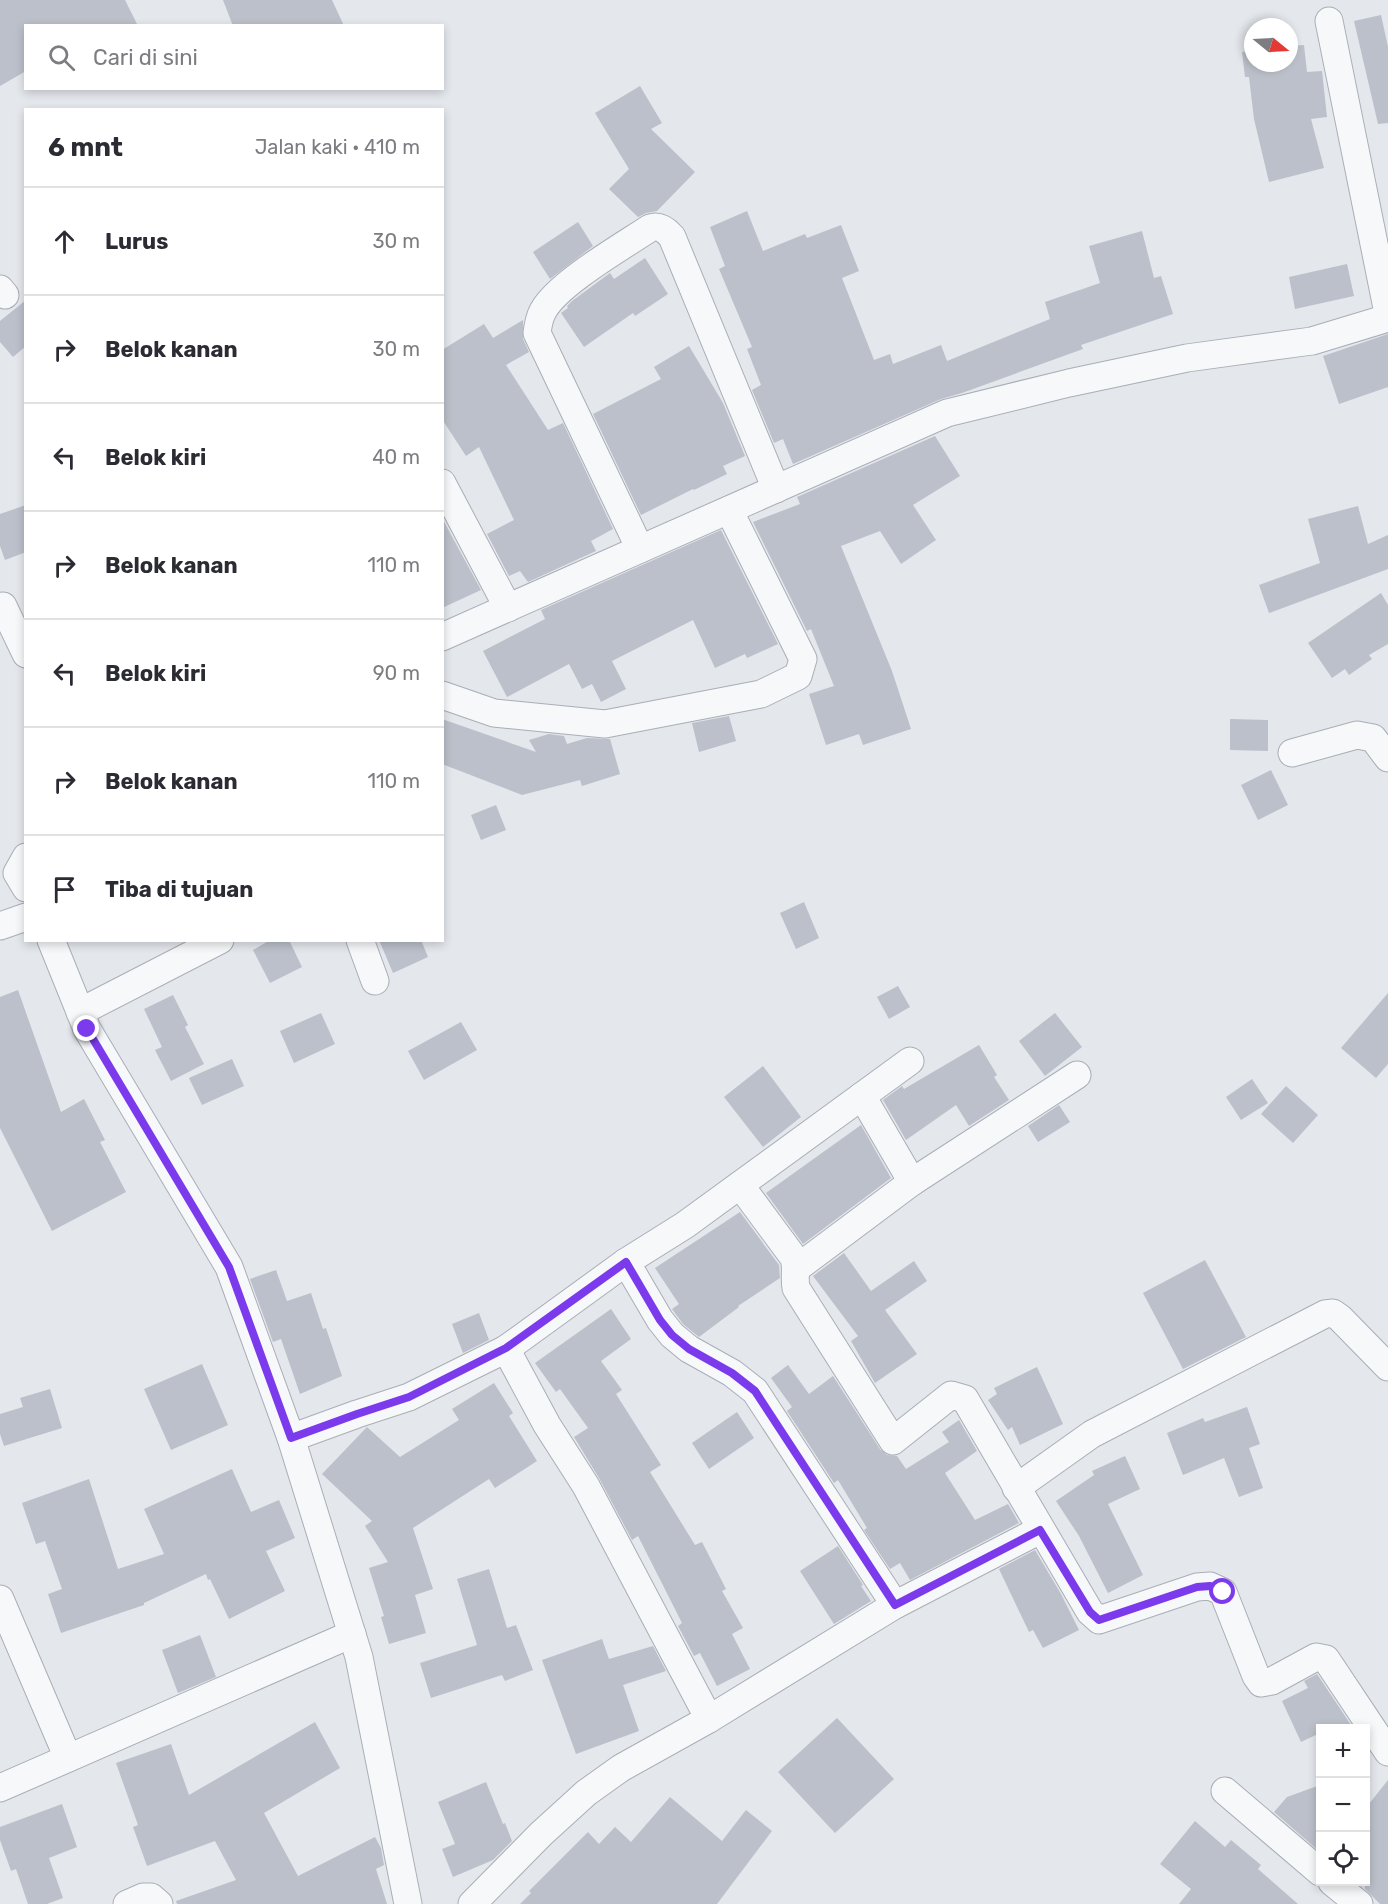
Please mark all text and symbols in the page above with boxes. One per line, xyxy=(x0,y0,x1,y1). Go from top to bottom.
north arrow xyxy=(1244,18,1298,72)
search box xyxy=(24,24,444,90)
icon: search xyxy=(45,41,78,74)
text: Cari di sini xyxy=(93,44,198,71)
text: 6 mnt xyxy=(48,132,123,163)
text: Jalan kaki · 410 m xyxy=(255,135,420,159)
icon: ahead xyxy=(48,225,81,258)
text: Lurus xyxy=(105,228,168,255)
text: 30 m xyxy=(373,229,420,253)
icon: right xyxy=(48,333,81,366)
text: Belok kanan xyxy=(105,336,238,363)
text: 30 m xyxy=(373,337,420,361)
icon: left xyxy=(48,441,81,474)
text: Belok kiri xyxy=(105,444,206,471)
text: 40 m xyxy=(372,445,420,469)
icon: right xyxy=(48,549,81,582)
text: Belok kanan xyxy=(105,552,238,579)
text: 110 m xyxy=(368,553,420,577)
icon: left xyxy=(48,657,81,690)
text: Belok kiri xyxy=(105,660,206,687)
text: 90 m xyxy=(373,661,420,685)
icon: right xyxy=(48,765,81,798)
text: Belok kanan xyxy=(105,768,238,795)
text: 110 m xyxy=(368,769,420,793)
icon: arrive xyxy=(48,873,81,906)
text: Tiba di tujuan xyxy=(105,876,253,903)
route end xyxy=(73,1015,99,1041)
route start xyxy=(1209,1578,1235,1604)
map controls xyxy=(1316,1724,1370,1886)
button: + xyxy=(1316,1724,1370,1778)
button: − xyxy=(1316,1778,1370,1832)
button: locate xyxy=(1316,1832,1370,1886)

